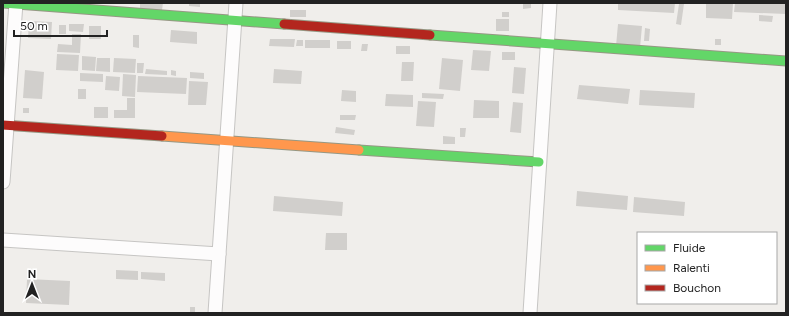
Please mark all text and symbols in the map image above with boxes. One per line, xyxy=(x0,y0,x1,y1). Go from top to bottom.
scale bar xyxy=(14,12,107,38)
text: 50 m xyxy=(20,19,48,33)
legend xyxy=(637,232,777,304)
text: Fluide xyxy=(673,241,706,255)
text: Ralenti xyxy=(673,261,710,275)
north arrow xyxy=(12,264,52,304)
text: N xyxy=(28,268,36,281)
text: Bouchon xyxy=(673,281,721,295)

